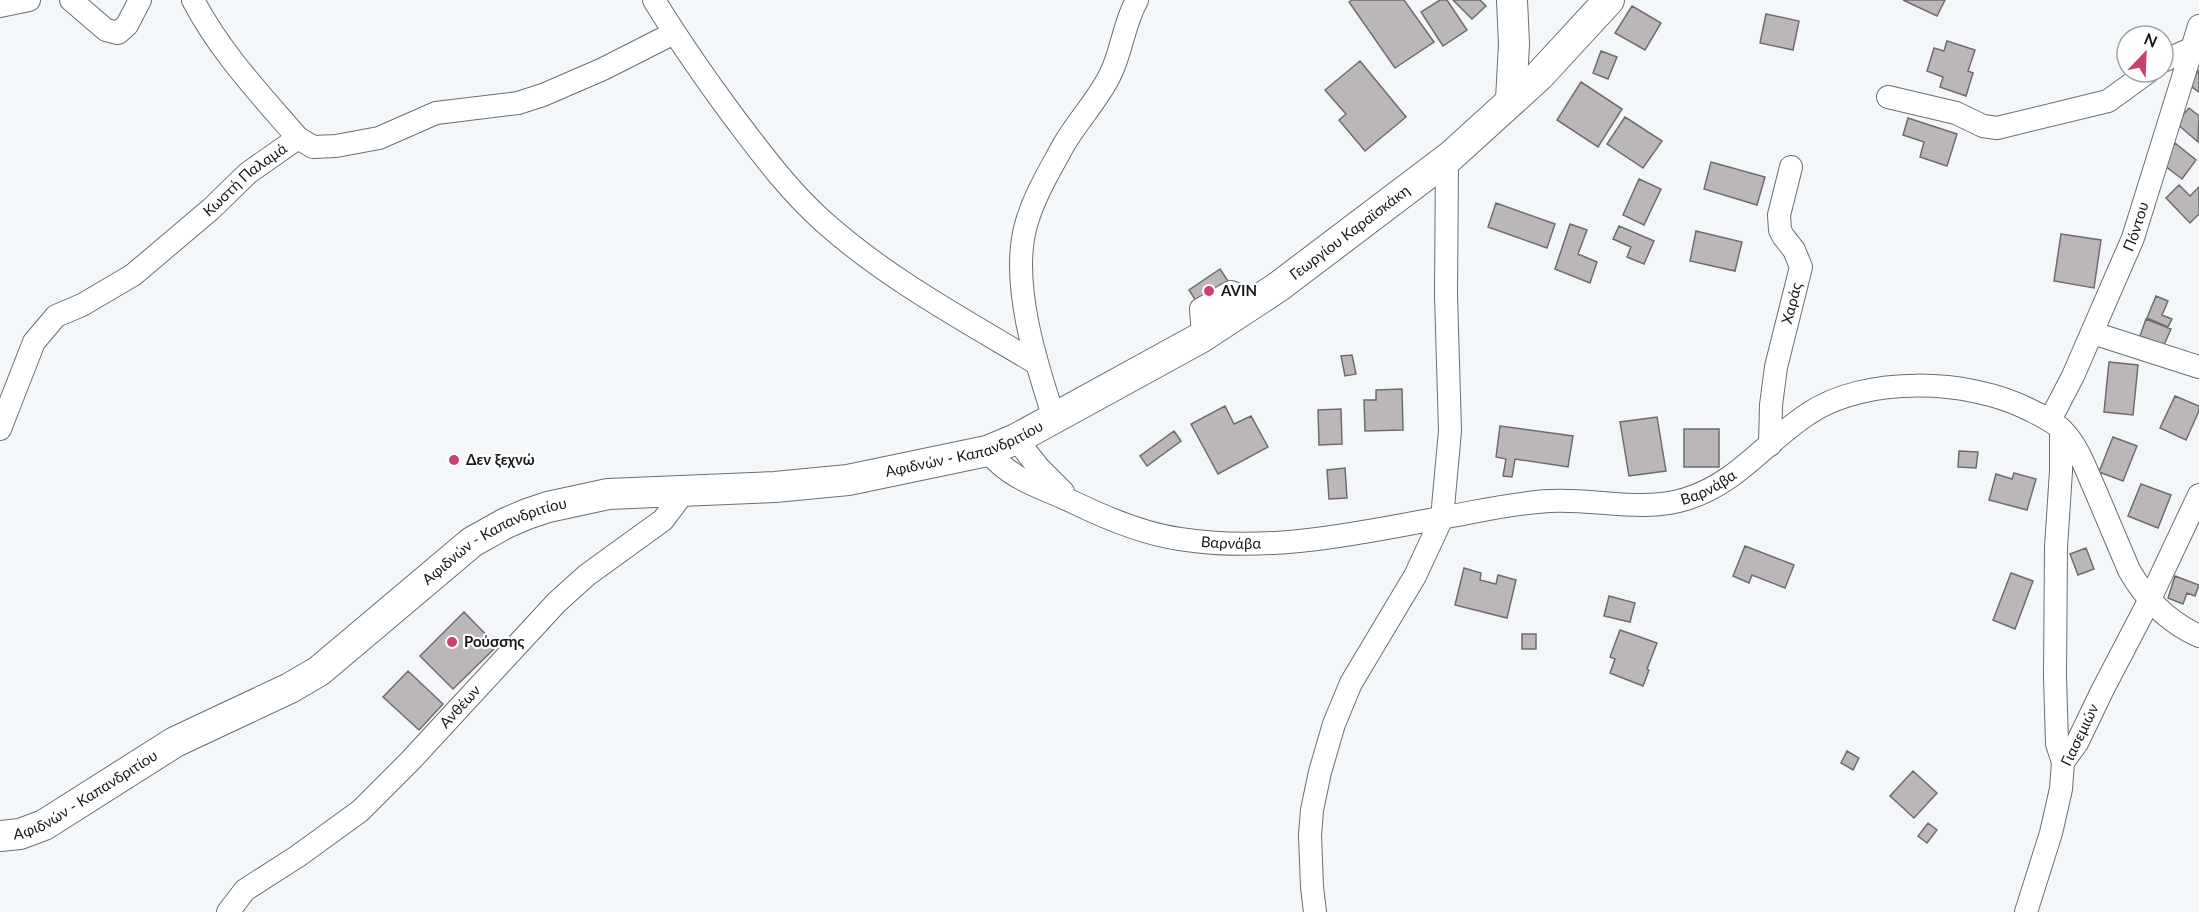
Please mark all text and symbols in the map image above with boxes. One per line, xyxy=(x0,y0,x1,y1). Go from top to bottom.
north arrow xyxy=(2115,24,2175,84)
text: N xyxy=(2142,29,2160,51)
street label: Κωστή Παλαμά xyxy=(199,139,290,220)
street label: Γεωργίου Καραϊσκάκη xyxy=(1286,181,1413,283)
street label: Πόντου xyxy=(2118,199,2152,254)
street label: Χαράς xyxy=(1777,280,1805,326)
place label: AVIN xyxy=(1220,281,1257,299)
marker: AVIN xyxy=(1202,284,1216,298)
street label: Αφιδνών - Καπανδριτίου xyxy=(883,416,1046,480)
place label: Δεν ξεχνώ xyxy=(466,450,535,468)
marker: Δεν ξεχνώ xyxy=(447,453,461,467)
street label: Βαρνάβα xyxy=(1678,465,1739,508)
street label: Αφιδνών - Καπανδριτίου xyxy=(418,493,568,588)
street label: Βαρνάβα xyxy=(1200,532,1262,552)
place label: Ρούσσης xyxy=(464,632,524,650)
marker: Ρούσσης xyxy=(445,635,459,649)
street label: Ανθέων xyxy=(435,681,484,731)
street label: Γιασεμιών xyxy=(2056,700,2102,769)
street label: Αφιδνών - Καπανδριτίου xyxy=(13,746,160,843)

